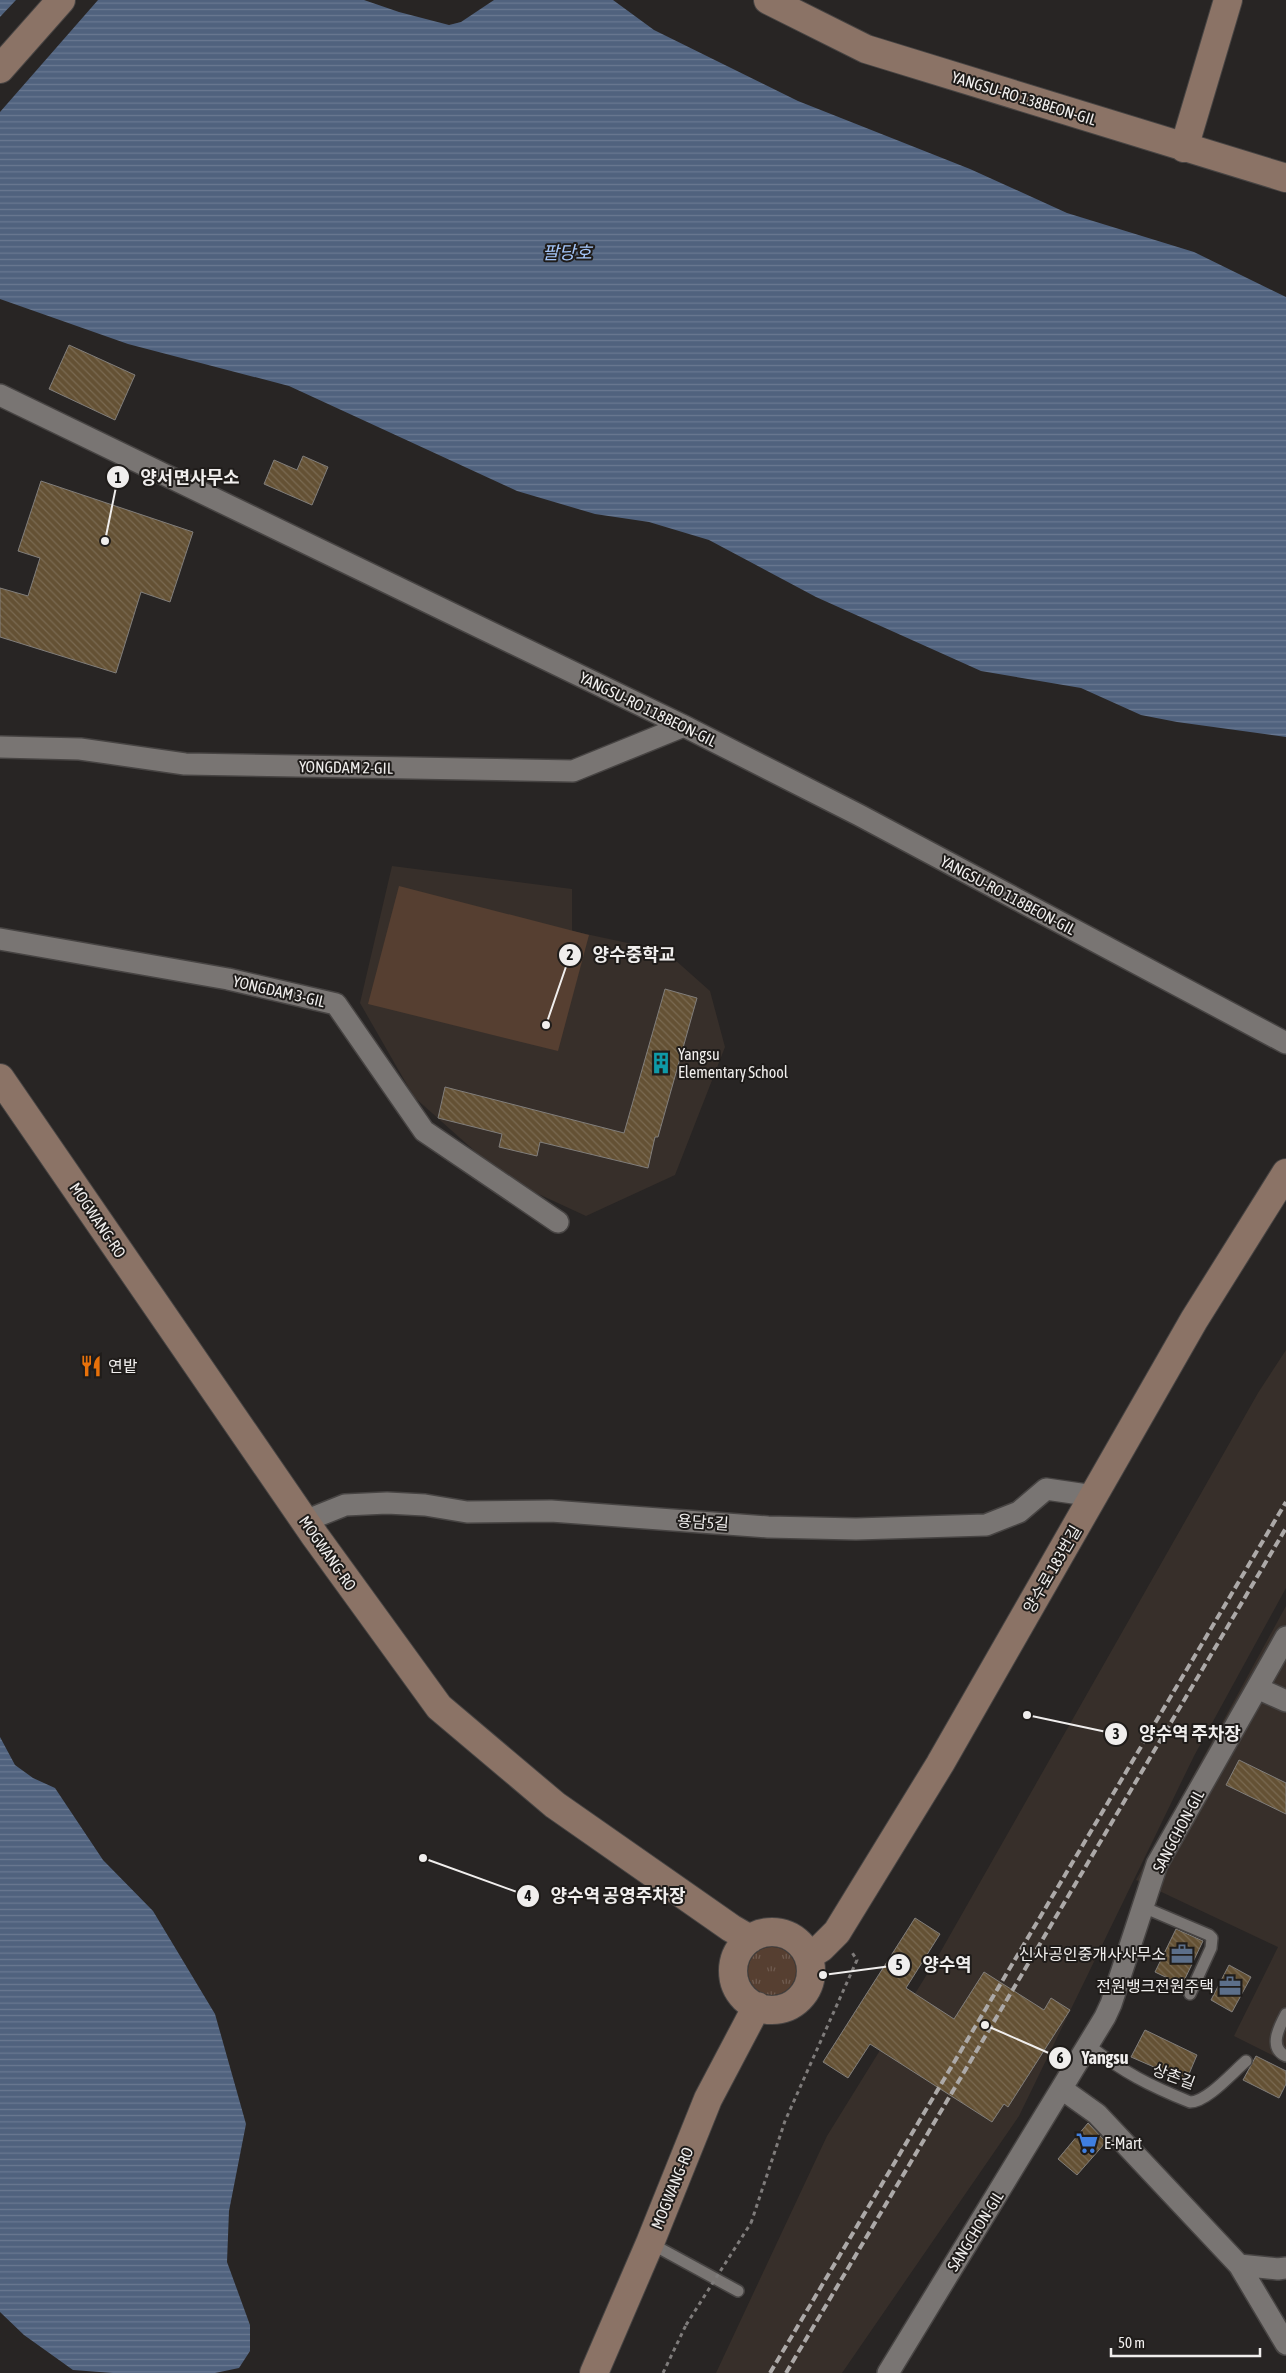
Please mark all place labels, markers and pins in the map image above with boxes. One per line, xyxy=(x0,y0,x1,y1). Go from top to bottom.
callout: 양서면사무소 xyxy=(105,461,250,494)
callout: 양수중학교 xyxy=(557,939,685,972)
place label: Yangsu Elementary School xyxy=(678,1045,789,1082)
building icon: Yangsu Elementary School xyxy=(648,1050,674,1076)
restaurant icon: 연밭 xyxy=(78,1353,104,1379)
place label: 연밭 xyxy=(108,1357,138,1375)
callout: 양수역 주차장 xyxy=(1104,1718,1251,1751)
callout: 양수역 공영주차장 xyxy=(515,1879,695,1912)
office icon: 신사공인중개사사무소 xyxy=(1169,1941,1195,1967)
place label: 신사공인중개사사무소 xyxy=(1019,1945,1166,1963)
callout: 양수역 xyxy=(887,1949,982,1982)
office icon: 전원뱅크전원주택 xyxy=(1217,1973,1243,1999)
place label: 전원뱅크전원주택 xyxy=(1096,1977,1214,1995)
callout: Yangsu xyxy=(1047,2041,1139,2074)
supermarket icon: E-Mart xyxy=(1074,2130,1100,2156)
place label: E-Mart xyxy=(1104,2134,1143,2152)

